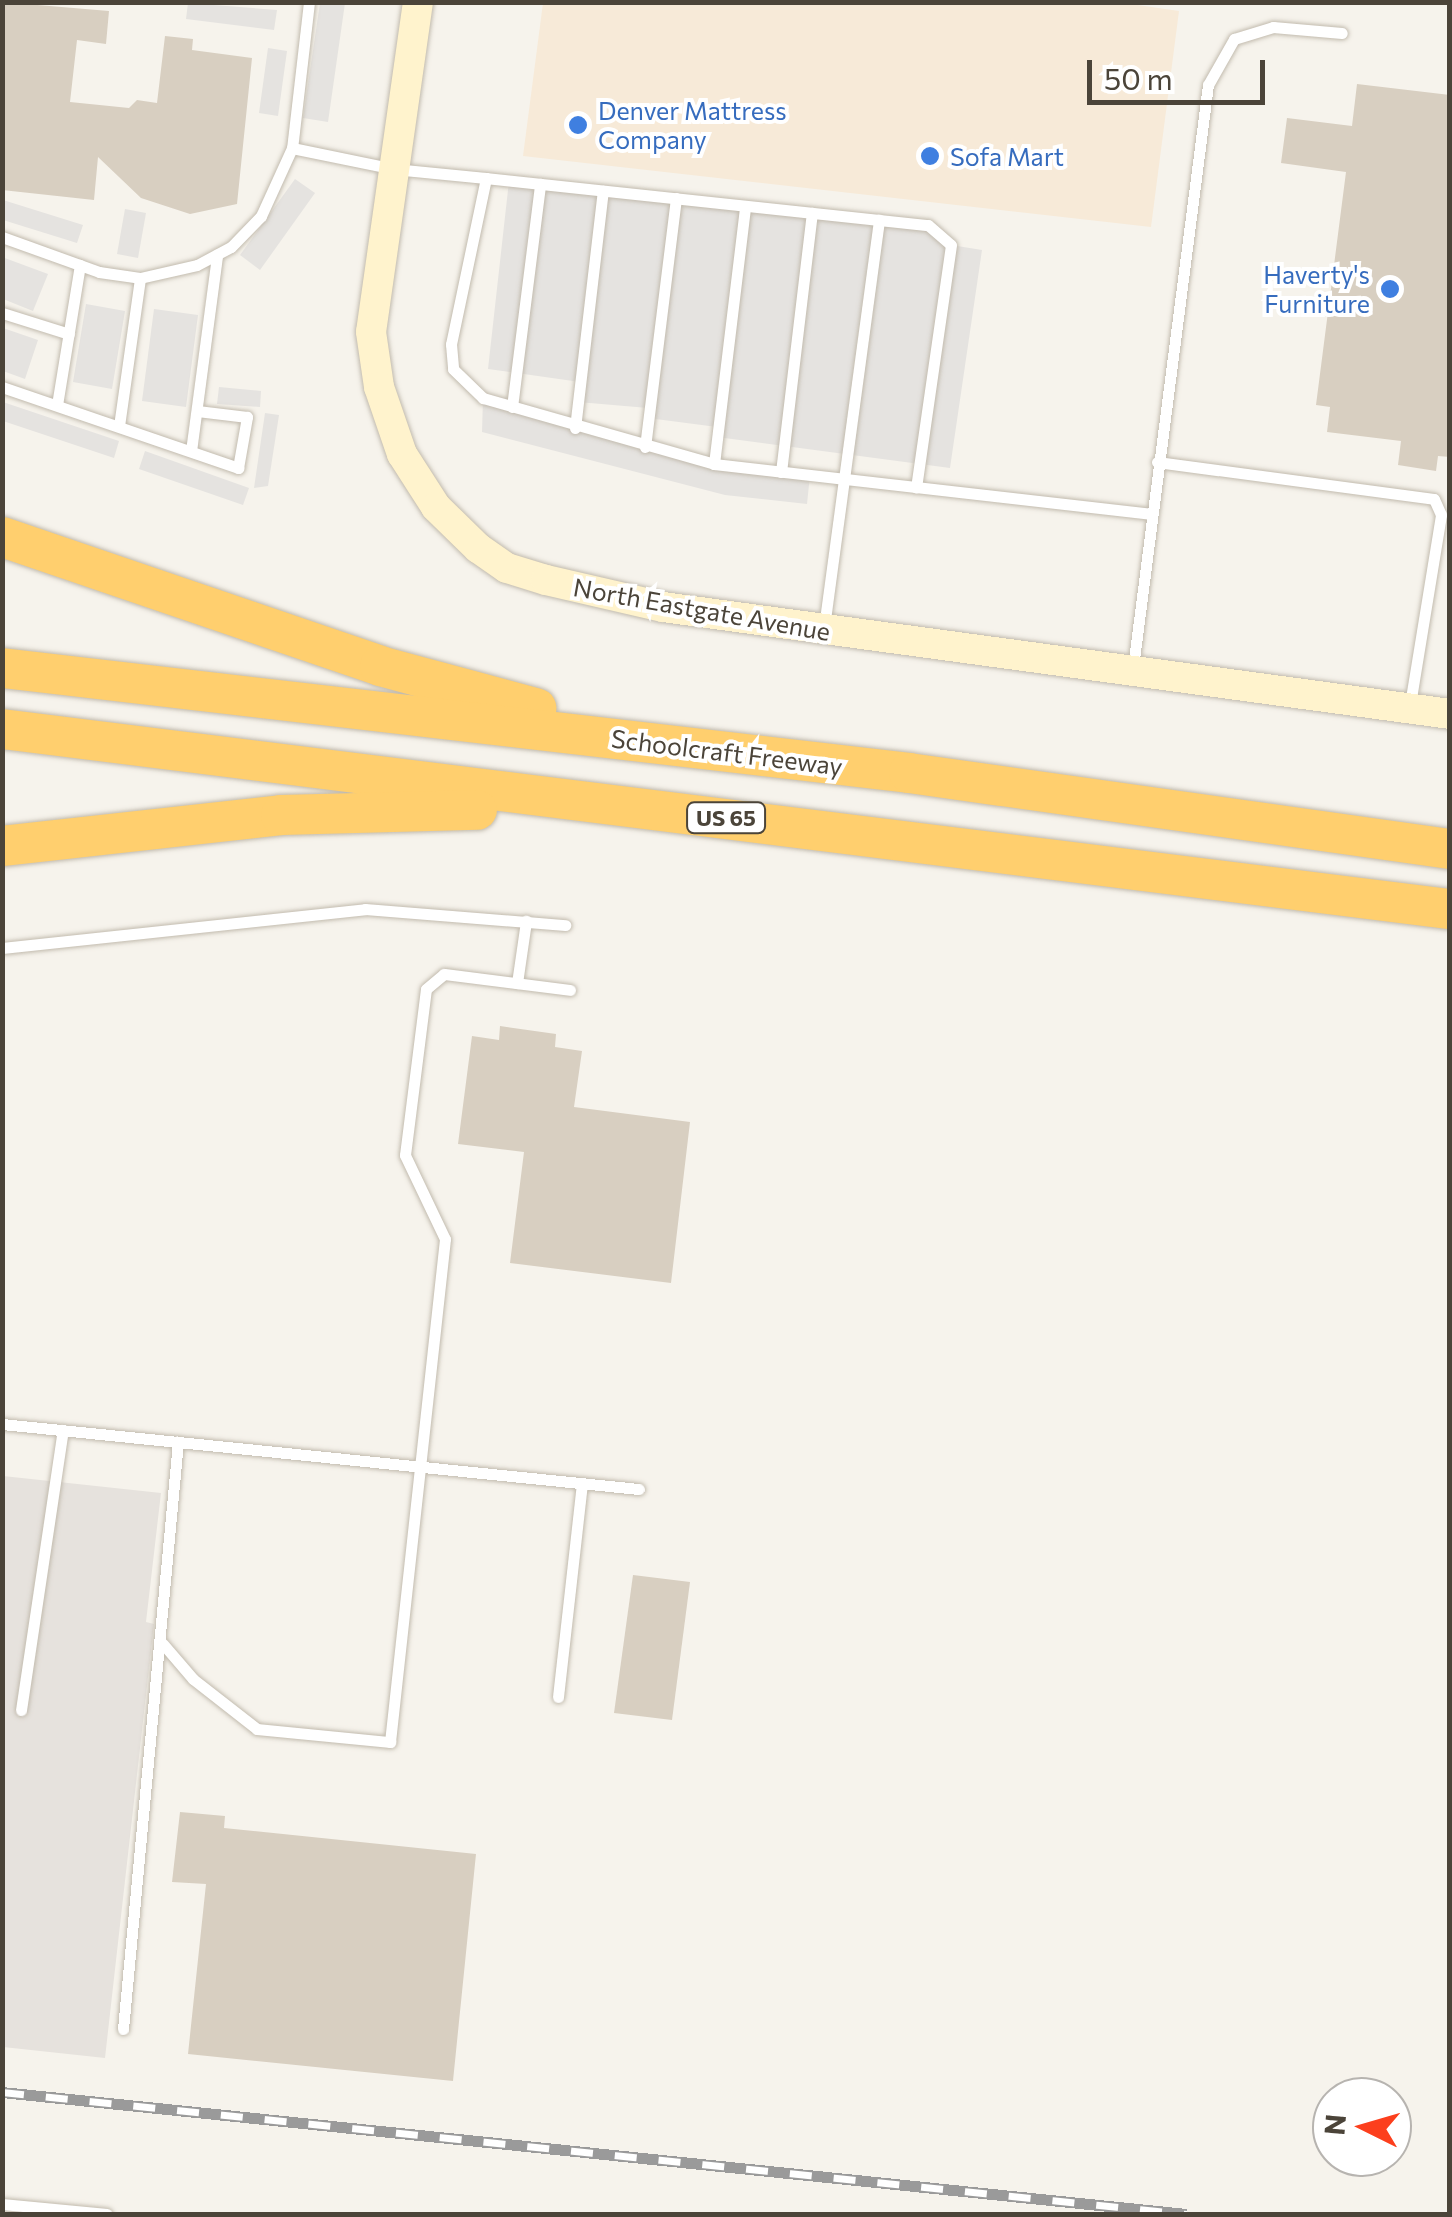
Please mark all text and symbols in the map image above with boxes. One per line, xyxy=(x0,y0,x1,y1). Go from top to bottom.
scale bar xyxy=(1092,40,1270,102)
text: 50 m xyxy=(1104,59,1173,96)
place label: Denver Mattress Company xyxy=(598,96,787,155)
marker: Denver Mattress Company xyxy=(567,114,589,136)
place label: Sofa Mart xyxy=(950,141,1064,171)
marker: Sofa Mart xyxy=(919,145,941,167)
place label: Haverty's Furniture xyxy=(1263,260,1370,319)
marker: Haverty's Furniture xyxy=(1379,278,1401,300)
street label: North Eastgate Avenue xyxy=(571,572,833,646)
street label: Schoolcraft Freeway xyxy=(610,723,844,781)
road number: US 65 xyxy=(686,801,766,835)
north arrow xyxy=(1312,2077,1412,2177)
text: N xyxy=(1316,2113,1352,2137)

